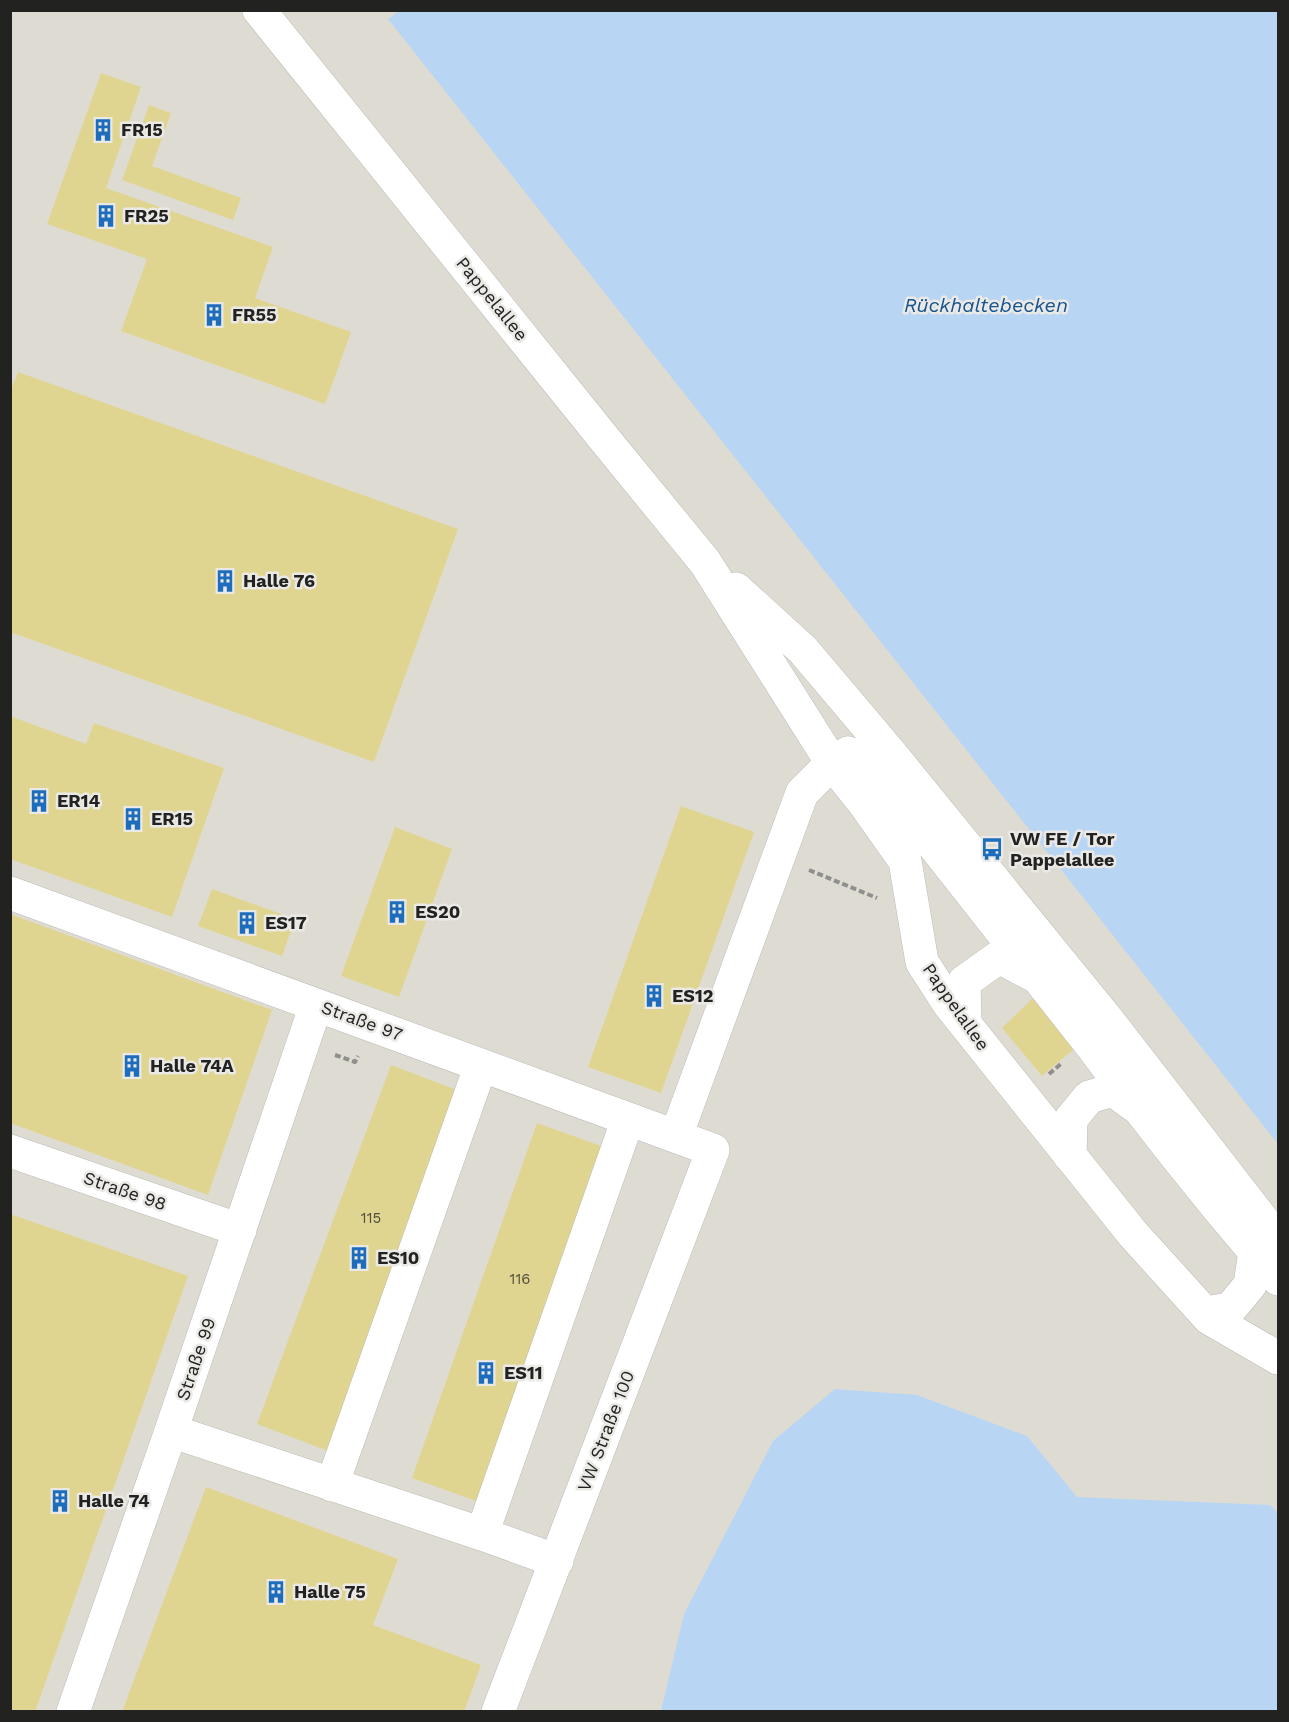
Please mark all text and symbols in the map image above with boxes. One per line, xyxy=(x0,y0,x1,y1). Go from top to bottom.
building icon: FR15 xyxy=(90,117,116,143)
place label: FR15 xyxy=(121,119,163,140)
building icon: FR25 xyxy=(93,203,119,229)
place label: FR25 xyxy=(124,205,169,226)
street label: Pappelallee xyxy=(452,253,533,345)
water label: Rückhaltebecken xyxy=(904,293,1068,317)
building icon: FR55 xyxy=(201,302,227,328)
place label: FR55 xyxy=(232,304,276,325)
building icon: Halle 76 xyxy=(212,568,238,594)
place label: Halle 76 xyxy=(243,570,315,591)
building icon: ER14 xyxy=(26,788,52,814)
place label: ER14 xyxy=(57,790,101,811)
building icon: ER15 xyxy=(120,806,146,832)
place label: ER15 xyxy=(151,808,193,829)
place label: VW FE / Tor Pappelallee xyxy=(1010,828,1115,870)
bus stop icon: VW FE / Tor Pappelallee xyxy=(979,836,1005,862)
building icon: ES20 xyxy=(384,899,410,925)
place label: ES20 xyxy=(415,901,460,922)
building icon: ES17 xyxy=(234,910,260,936)
place label: ES17 xyxy=(265,912,307,933)
street label: Pappelallee xyxy=(919,959,994,1054)
building icon: ES12 xyxy=(641,983,667,1009)
place label: ES12 xyxy=(672,985,713,1006)
street label: Straße 97 xyxy=(319,996,406,1045)
building icon: Halle 74A xyxy=(119,1053,145,1079)
place label: Halle 74A xyxy=(150,1055,235,1076)
street label: Straße 98 xyxy=(81,1167,169,1214)
house number: 115 xyxy=(361,1209,381,1227)
building icon: ES10 xyxy=(346,1245,372,1271)
place label: ES10 xyxy=(377,1247,419,1268)
house number: 116 xyxy=(510,1270,530,1288)
street label: Straße 99 xyxy=(172,1315,219,1403)
building icon: ES11 xyxy=(473,1360,499,1386)
place label: ES11 xyxy=(504,1362,542,1383)
street label: VW Straße 100 xyxy=(573,1367,638,1494)
building icon: Halle 74 xyxy=(47,1488,73,1514)
place label: Halle 74 xyxy=(78,1490,150,1511)
building icon: Halle 75 xyxy=(263,1579,289,1605)
place label: Halle 75 xyxy=(294,1581,366,1602)

